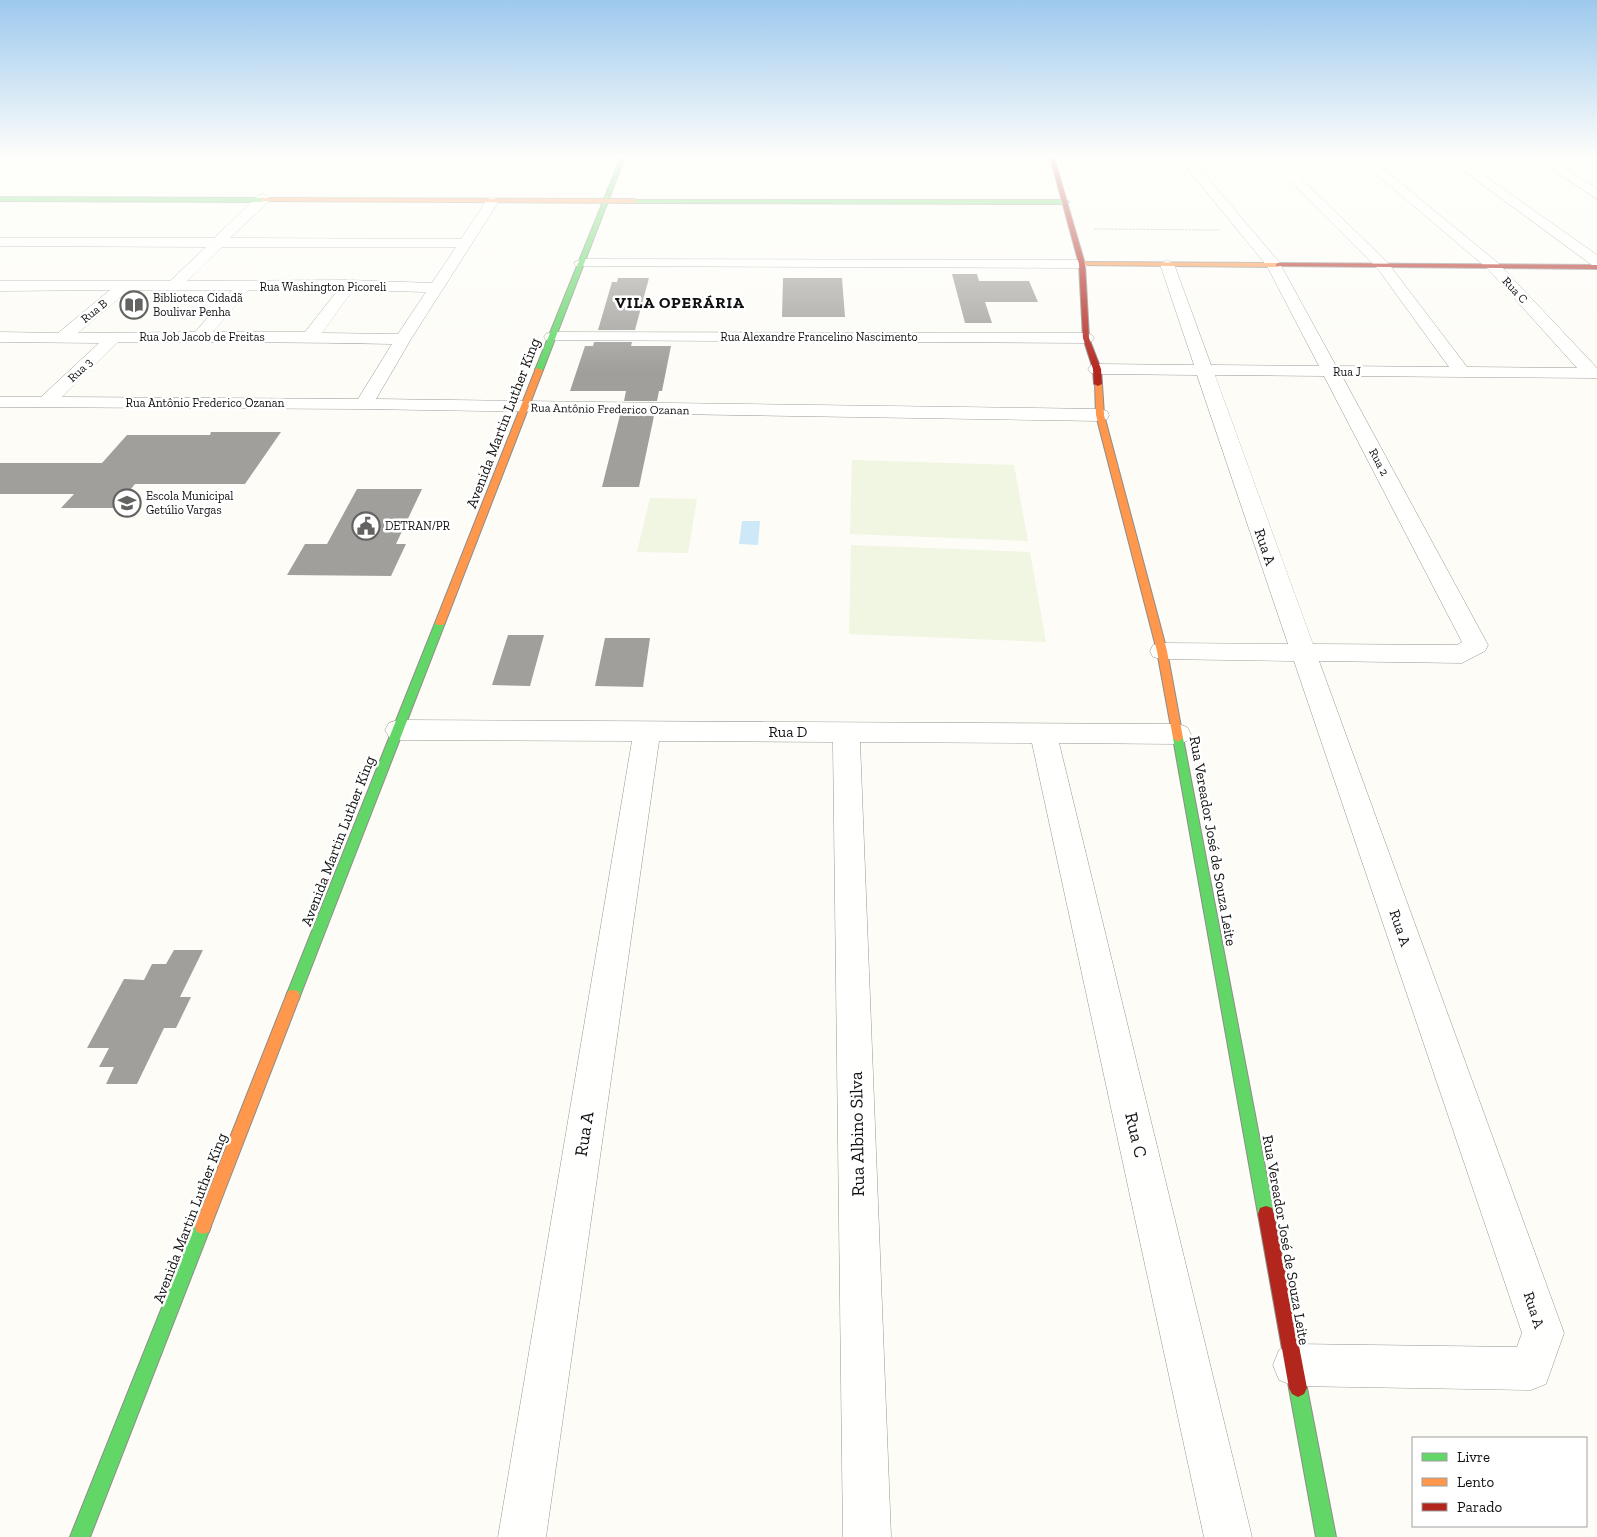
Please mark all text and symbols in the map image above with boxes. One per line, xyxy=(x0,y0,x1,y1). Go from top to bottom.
street label: Rua C xyxy=(1500,274,1531,306)
street label: Rua Washington Picoreli xyxy=(260,280,387,294)
library icon: Biblioteca Cidadã Boulivar Penha xyxy=(119,290,149,320)
place label: Biblioteca Cidadã Boulivar Penha xyxy=(153,291,243,319)
district label: VILA OPERÁRIA xyxy=(615,293,745,312)
street label: Rua B xyxy=(78,296,110,326)
street label: Rua Job Jacob de Freitas xyxy=(139,330,265,344)
street label: Rua Alexandre Francelino Nascimento xyxy=(720,330,918,344)
street label: Avenida Martin Luther King xyxy=(462,335,544,511)
street label: Rua 3 xyxy=(65,355,95,385)
street label: Rua J xyxy=(1333,365,1361,379)
street label: Rua Antônio Frederico Ozanan xyxy=(126,396,285,410)
street label: Rua Antônio Frederico Ozanan xyxy=(531,401,690,417)
street label: Rua 2 xyxy=(1366,446,1392,478)
school or university icon: Escola Municipal Getúlio Vargas xyxy=(112,488,142,518)
place label: Escola Municipal Getúlio Vargas xyxy=(146,489,234,517)
public building icon: DETRAN/PR xyxy=(351,511,381,541)
place label: DETRAN/PR xyxy=(385,519,451,533)
street label: Rua A xyxy=(1250,526,1280,568)
street label: Rua D xyxy=(769,723,807,741)
street label: Rua Vereador José de Souza Leite xyxy=(1186,735,1240,947)
street label: Avenida Martin Luther King xyxy=(297,753,379,929)
street label: Rua A xyxy=(1385,907,1415,949)
street label: Rua Albino Silva xyxy=(845,1071,869,1197)
street label: Rua A xyxy=(570,1110,598,1158)
street label: Rua C xyxy=(1120,1110,1152,1160)
street label: Avenida Martin Luther King xyxy=(149,1130,231,1306)
street label: Rua Vereador José de Souza Leite xyxy=(1259,1134,1313,1346)
street label: Rua A xyxy=(1520,1289,1548,1331)
legend xyxy=(1412,1437,1587,1527)
text: Livre xyxy=(1457,1448,1490,1466)
text: Lento xyxy=(1457,1473,1494,1491)
text: Parado xyxy=(1457,1498,1503,1516)

